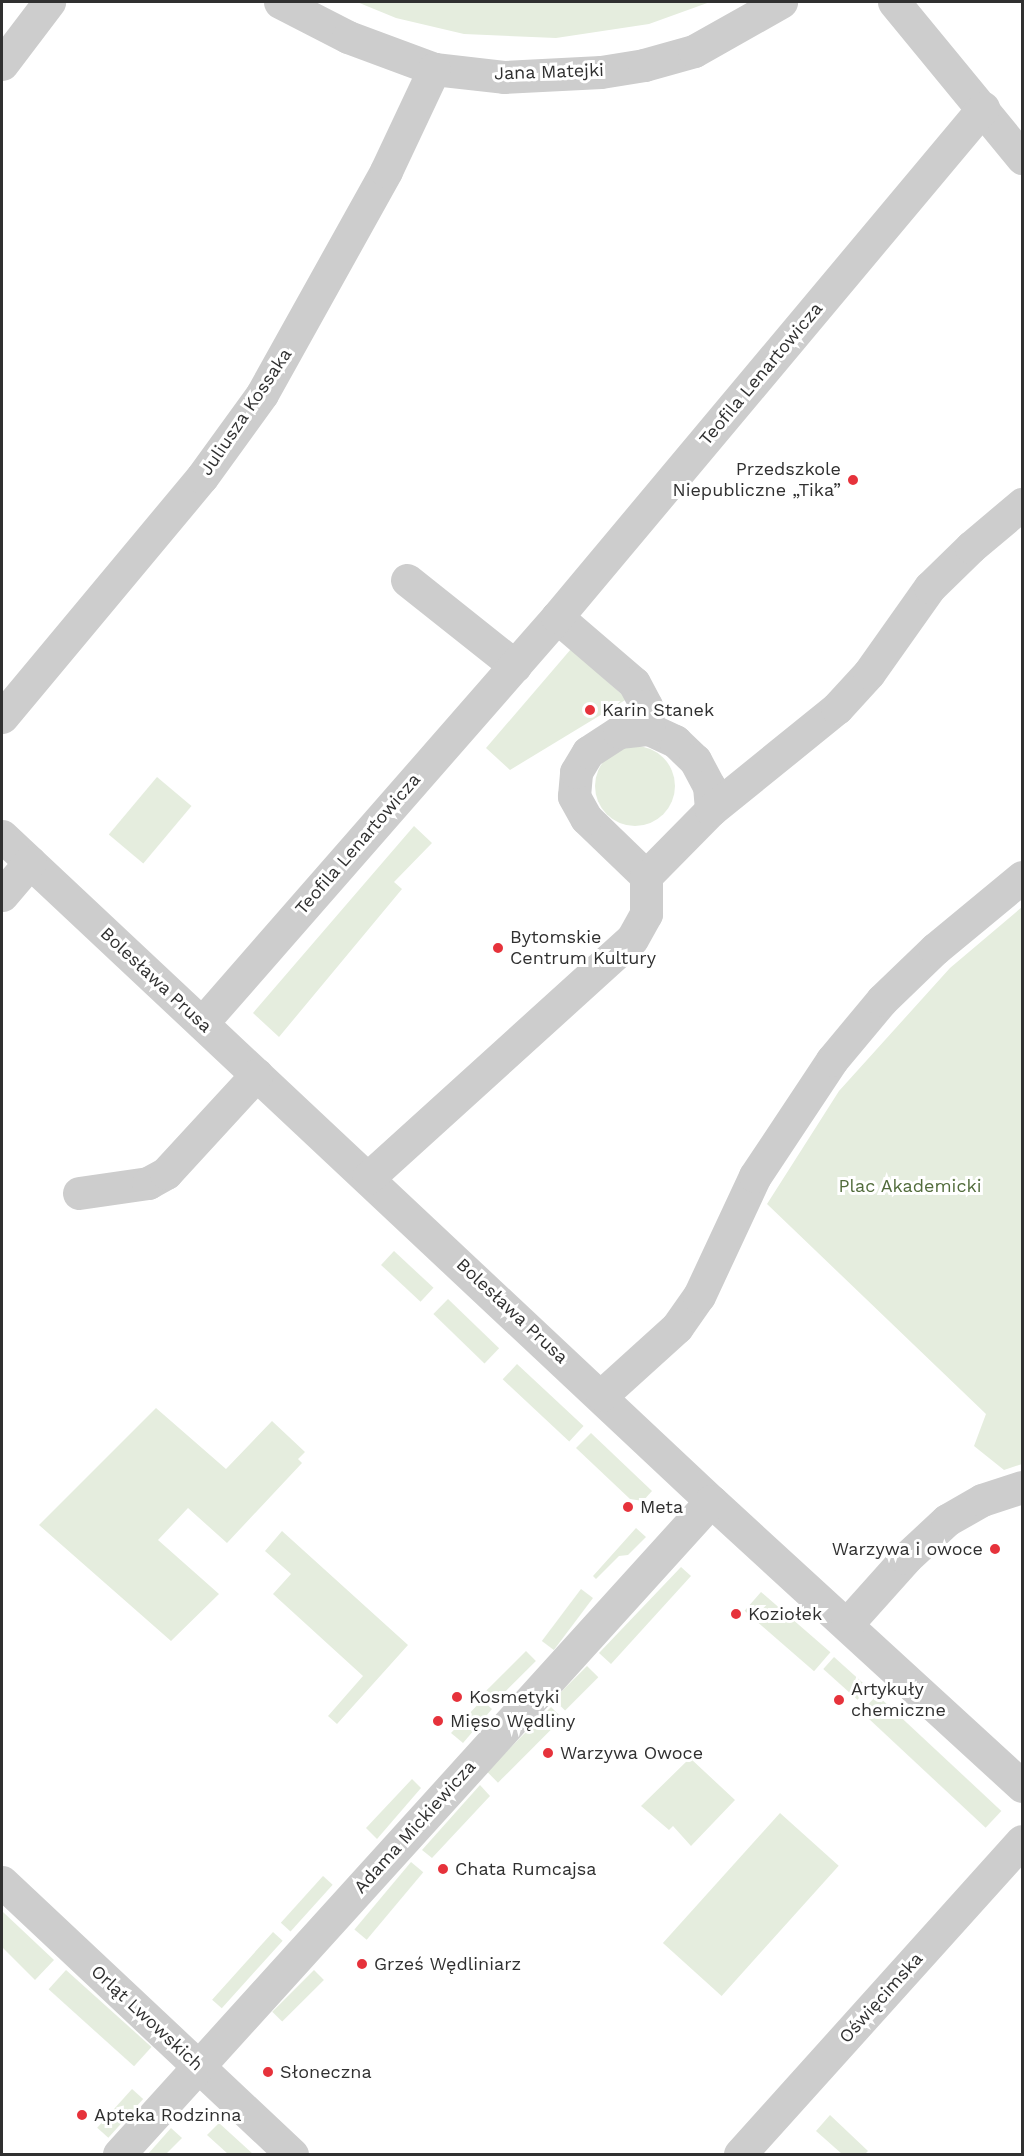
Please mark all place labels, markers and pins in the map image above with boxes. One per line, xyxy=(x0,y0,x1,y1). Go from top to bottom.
place label: Przedszkole Niepubliczne „Tika” xyxy=(672,459,841,502)
marker: Przedszkole Niepubliczne „Tika” xyxy=(846,473,860,487)
place label: Karin Stanek xyxy=(602,699,714,721)
marker: Karin Stanek xyxy=(583,703,597,717)
place label: Bytomskie Centrum Kultury xyxy=(510,927,656,970)
marker: Bytomskie Centrum Kultury xyxy=(491,941,505,955)
place label: Meta xyxy=(640,1496,683,1518)
marker: Meta xyxy=(621,1500,635,1514)
place label: Warzywa i owoce xyxy=(831,1538,983,1560)
marker: Warzywa i owoce xyxy=(988,1542,1002,1556)
place label: Koziołek xyxy=(748,1603,822,1625)
marker: Koziołek xyxy=(729,1607,743,1621)
place label: Artykuły chemiczne xyxy=(851,1679,946,1722)
place label: Kosmetyki xyxy=(469,1686,559,1708)
marker: Kosmetyki xyxy=(450,1690,464,1704)
marker: Artykuły chemiczne xyxy=(832,1693,846,1707)
place label: Mięso Wędliny xyxy=(450,1710,576,1732)
marker: Mięso Wędliny xyxy=(431,1714,445,1728)
place label: Warzywa Owoce xyxy=(560,1742,703,1764)
marker: Warzywa Owoce xyxy=(541,1746,555,1760)
place label: Chata Rumcajsa xyxy=(455,1858,597,1880)
marker: Chata Rumcajsa xyxy=(436,1862,450,1876)
place label: Grześ Wędliniarz xyxy=(374,1953,522,1975)
marker: Grześ Wędliniarz xyxy=(355,1957,369,1971)
place label: Słoneczna xyxy=(280,2061,372,2083)
marker: Słoneczna xyxy=(261,2065,275,2079)
place label: Apteka Rodzinna xyxy=(94,2104,242,2126)
marker: Apteka Rodzinna xyxy=(75,2108,89,2122)

